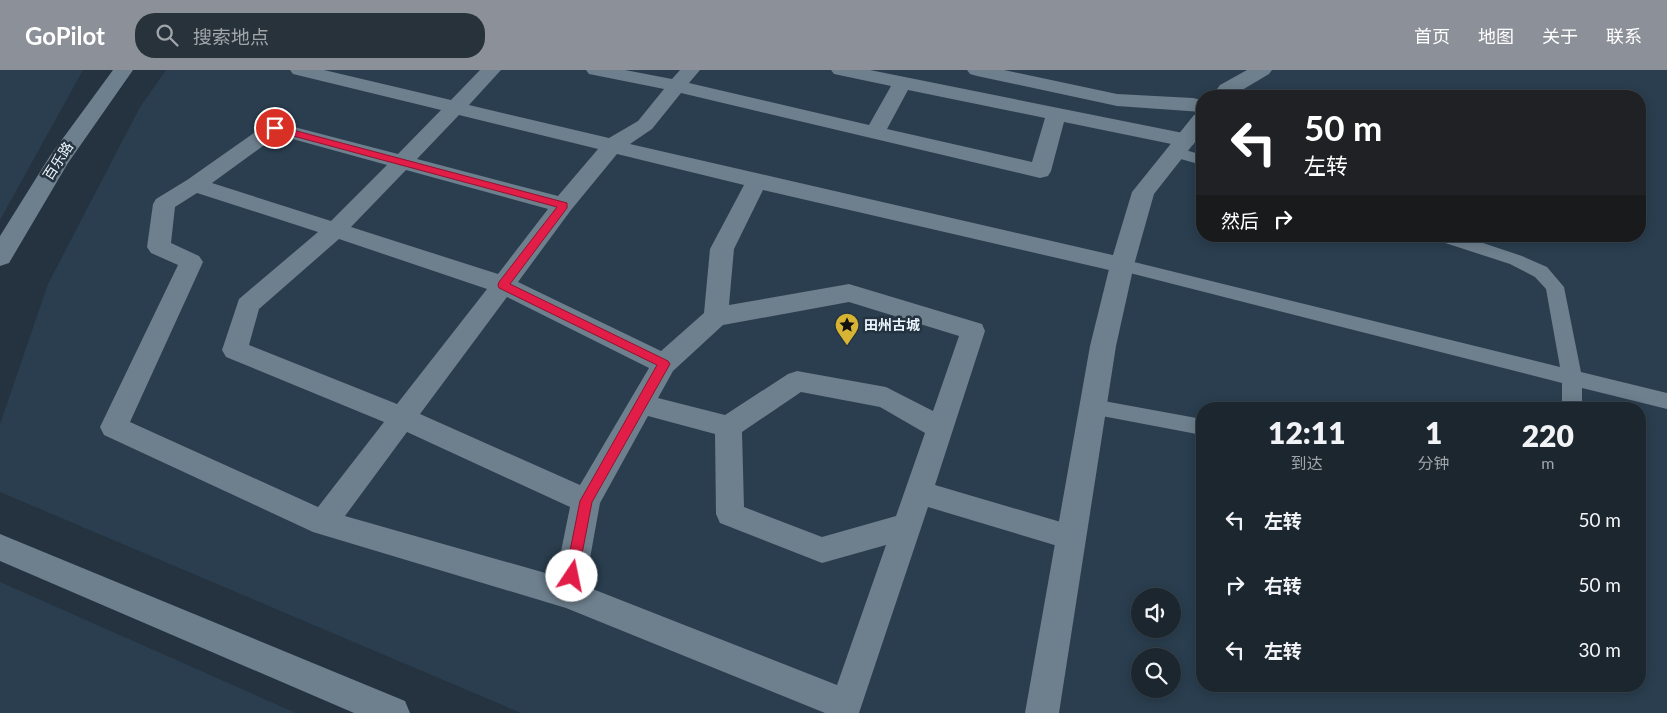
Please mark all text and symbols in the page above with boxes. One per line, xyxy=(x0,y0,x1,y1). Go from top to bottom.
search box xyxy=(135,13,485,58)
text: GoPilot xyxy=(25,21,105,50)
icon: search xyxy=(153,21,181,49)
text: 搜索地点 xyxy=(193,25,269,48)
text: 首页 xyxy=(1414,25,1450,47)
text: 地图 xyxy=(1478,25,1514,47)
text: 关于 xyxy=(1542,25,1578,47)
text: 联系 xyxy=(1606,25,1642,47)
text: 50 m xyxy=(1304,106,1382,148)
pin xyxy=(254,107,296,149)
icon: left xyxy=(1221,110,1286,175)
icon: arrive xyxy=(261,114,289,142)
street label: 百乐路 xyxy=(39,138,76,183)
text: 左转 xyxy=(1304,152,1348,179)
icon: right xyxy=(1269,205,1297,233)
text: 然后 xyxy=(1221,209,1259,232)
place icon: 田州古城 xyxy=(834,312,860,346)
place label: 田州古城 xyxy=(864,316,920,333)
text: 12:11 xyxy=(1268,414,1346,450)
text: 1 xyxy=(1425,414,1442,450)
text: 220 xyxy=(1522,417,1574,453)
text: 到达 xyxy=(1291,453,1323,472)
text: 分钟 xyxy=(1418,453,1450,472)
text: m xyxy=(1541,453,1554,472)
icon: left xyxy=(1221,506,1249,534)
text: 50 m xyxy=(1578,508,1621,531)
text: 左转 xyxy=(1264,509,1302,532)
position arrow xyxy=(545,549,597,601)
icon: right xyxy=(1221,571,1249,599)
text: 50 m xyxy=(1578,573,1621,596)
text: 右转 xyxy=(1264,574,1302,597)
map controls xyxy=(1131,588,1181,698)
button: sound xyxy=(1131,588,1181,638)
icon: left xyxy=(1221,636,1249,664)
text: 30 m xyxy=(1578,638,1621,661)
text: 左转 xyxy=(1264,639,1302,662)
button: search xyxy=(1131,648,1181,698)

